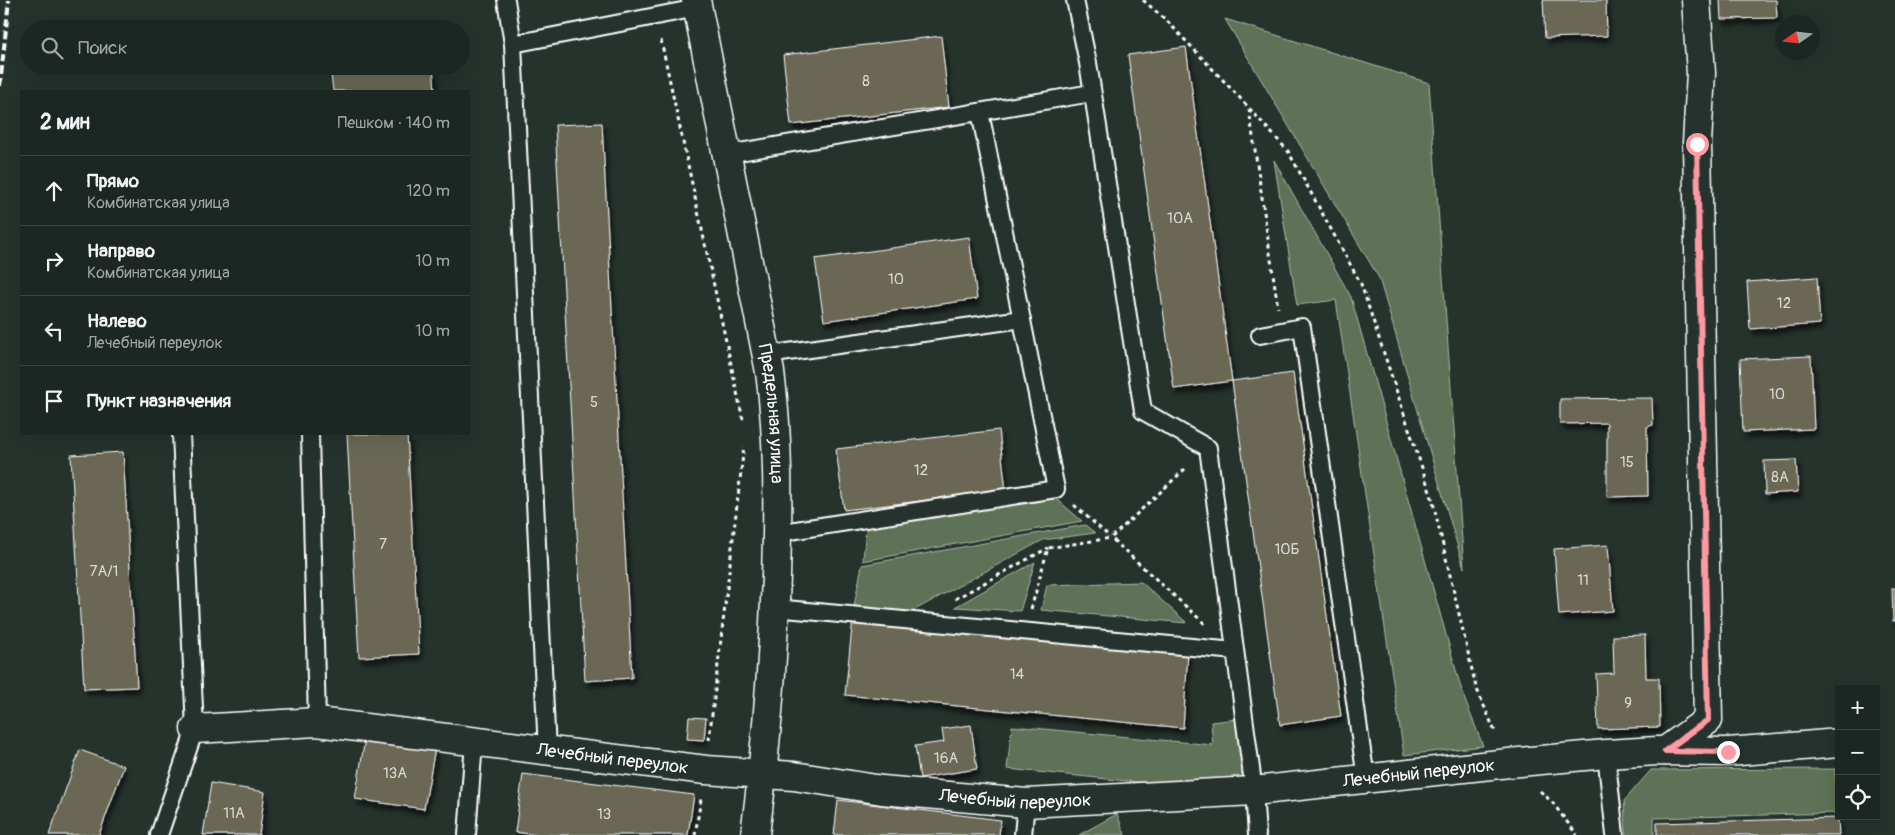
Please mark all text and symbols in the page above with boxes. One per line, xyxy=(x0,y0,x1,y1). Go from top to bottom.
north arrow xyxy=(1775,15,1820,60)
search box xyxy=(20,20,470,75)
icon: search xyxy=(38,34,66,62)
text: Поиск xyxy=(78,36,128,60)
house number: 8 xyxy=(862,72,870,91)
text: 2 мин xyxy=(40,109,90,136)
text: Пешком · 140 m xyxy=(338,113,450,133)
route start xyxy=(1686,133,1709,156)
text: Прямо xyxy=(87,169,139,193)
icon: ahead xyxy=(40,177,68,205)
text: 120 m xyxy=(406,181,450,201)
text: Комбинатская улица xyxy=(87,193,230,213)
house number: 10А xyxy=(1167,209,1193,228)
text: Направо xyxy=(87,239,155,263)
icon: right xyxy=(40,247,68,275)
text: 10 m xyxy=(415,251,450,271)
text: Комбинатская улица xyxy=(87,263,230,283)
house number: 10 xyxy=(888,270,904,289)
house number: 12 xyxy=(1777,294,1791,313)
text: Налево xyxy=(87,309,147,333)
icon: left xyxy=(40,317,68,345)
text: 10 m xyxy=(415,321,450,341)
text: Лечебный переулок xyxy=(87,333,223,353)
street label: Предельная улица xyxy=(753,342,789,484)
house number: 10 xyxy=(1769,385,1785,404)
icon: arrive xyxy=(40,387,68,415)
text: Пункт назначения xyxy=(87,389,231,413)
house number: 5 xyxy=(590,393,598,412)
house number: 15 xyxy=(1620,453,1634,472)
house number: 12 xyxy=(914,461,928,480)
house number: 8А xyxy=(1771,468,1789,487)
house number: 7 xyxy=(379,535,387,554)
house number: 10Б xyxy=(1274,540,1300,559)
house number: 7А/1 xyxy=(90,562,118,581)
house number: 11 xyxy=(1577,571,1589,590)
house number: 14 xyxy=(1010,665,1025,684)
map controls xyxy=(1835,685,1880,820)
button: + xyxy=(1835,685,1880,730)
house number: 9 xyxy=(1624,694,1632,713)
button: − xyxy=(1835,730,1880,775)
street label: Лечебный переулок xyxy=(534,738,690,779)
route end xyxy=(1717,741,1740,764)
house number: 16А xyxy=(934,749,958,768)
street label: Лечебный переулок xyxy=(1341,753,1496,793)
house number: 13А xyxy=(383,764,407,783)
button: locate xyxy=(1835,775,1880,820)
street label: Лечебный переулок xyxy=(937,784,1092,815)
house number: 11А xyxy=(223,804,245,823)
house number: 13 xyxy=(597,805,611,824)

